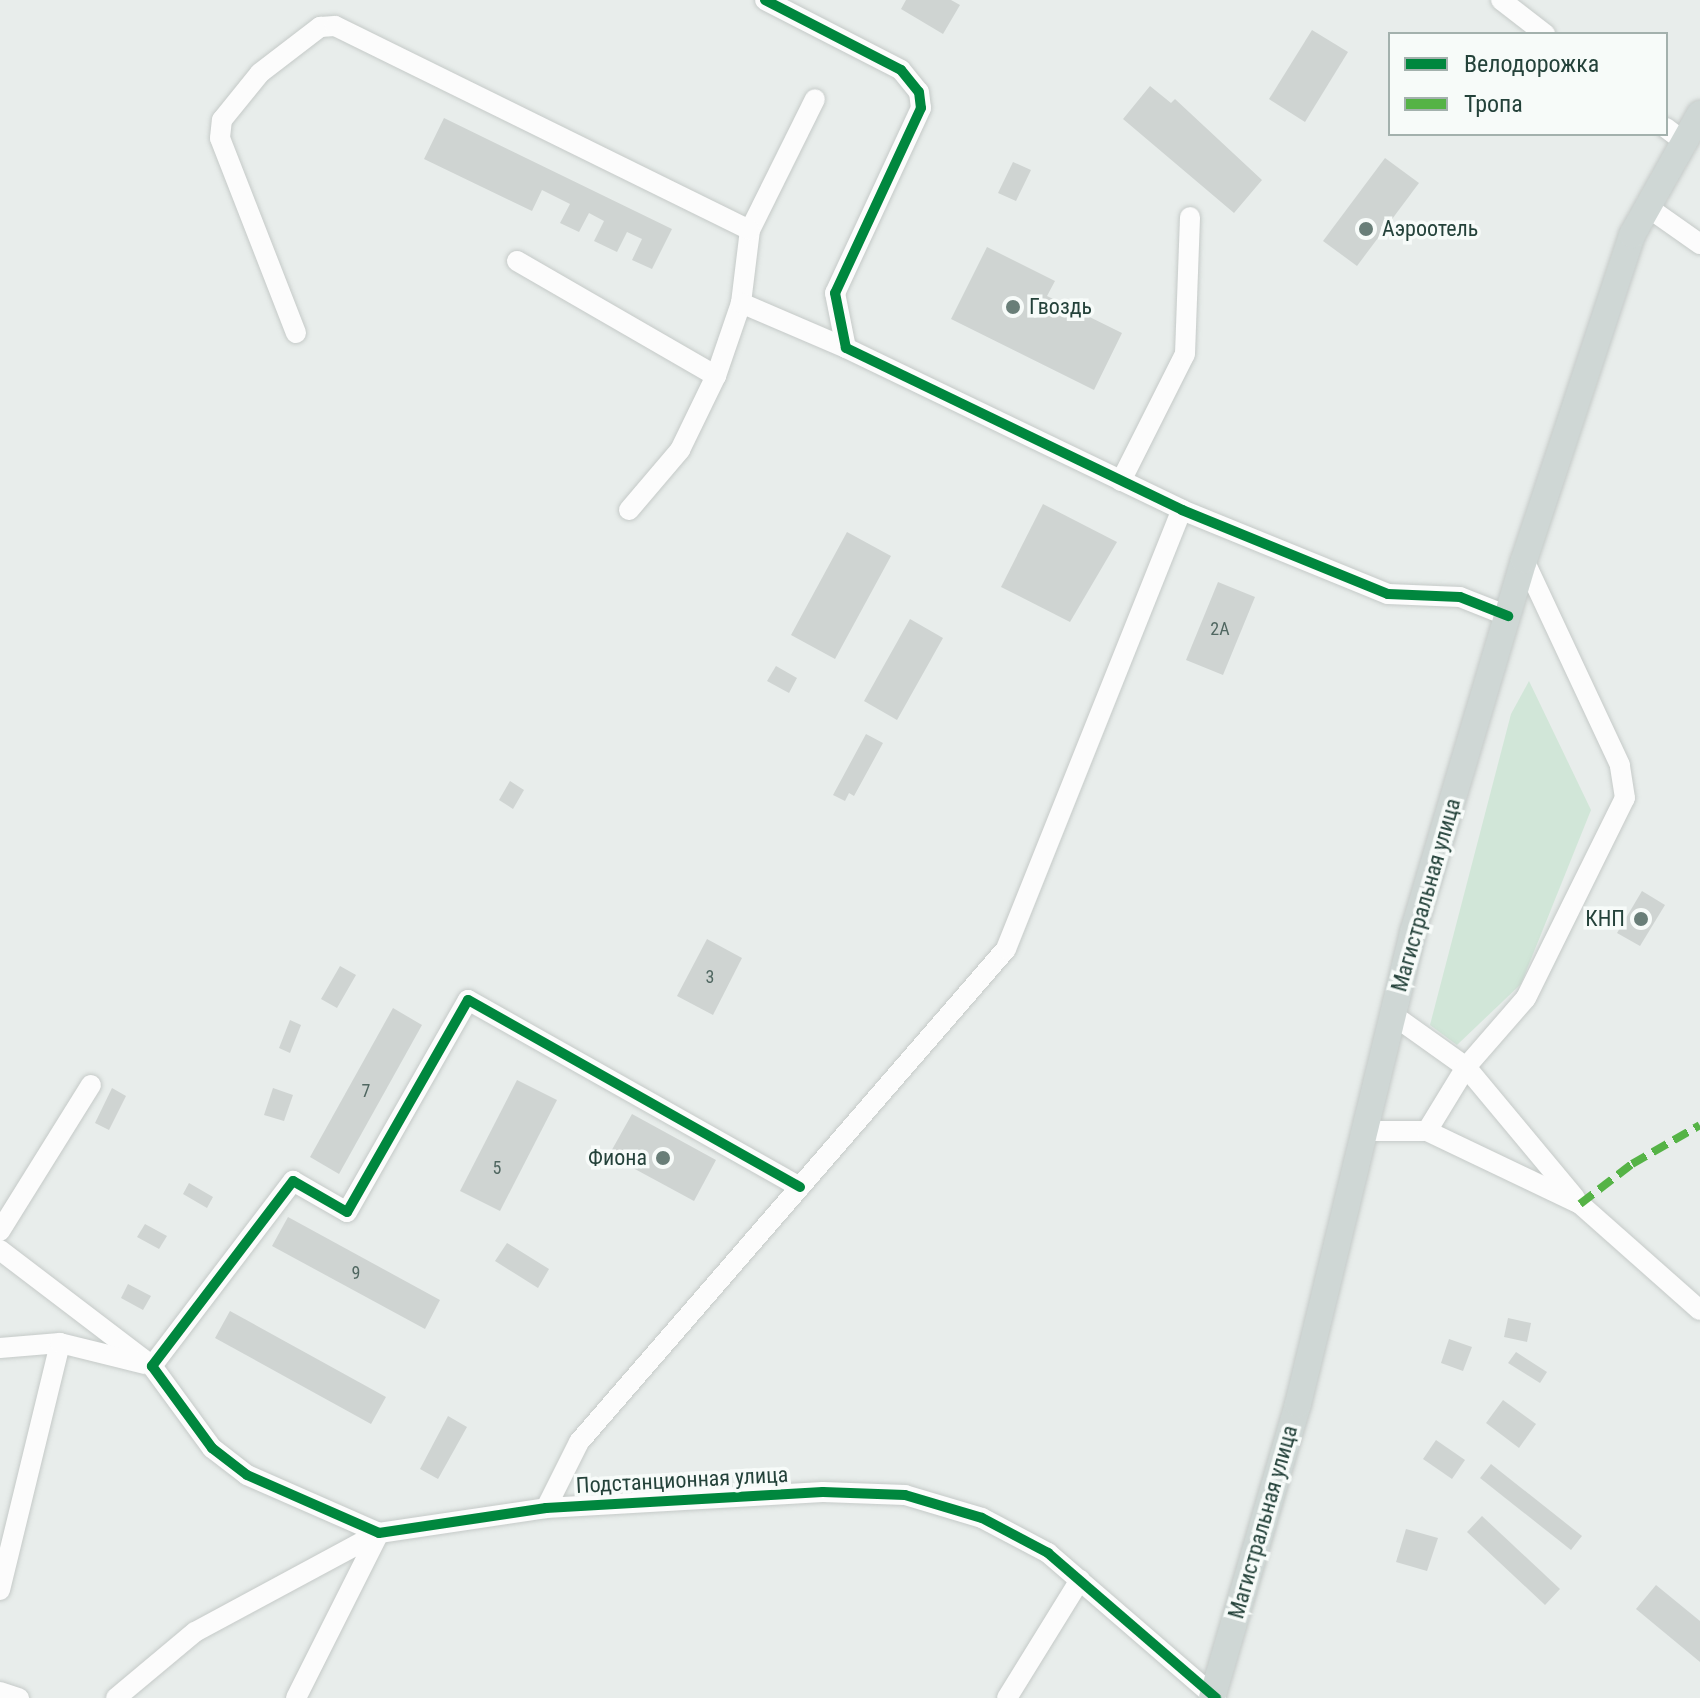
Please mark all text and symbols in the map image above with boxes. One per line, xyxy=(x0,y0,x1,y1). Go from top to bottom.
legend xyxy=(1388,32,1668,136)
text: Велодорожка xyxy=(1464,50,1599,78)
text: Тропа xyxy=(1464,90,1523,118)
place label: Аэроотель xyxy=(1382,216,1478,242)
marker: Аэроотель xyxy=(1357,220,1375,238)
place label: Гвоздь xyxy=(1029,294,1092,320)
marker: Гвоздь xyxy=(1004,298,1022,316)
house number: 2А xyxy=(1210,618,1230,640)
street label: Магистральная улица xyxy=(1386,795,1466,995)
place label: КНП xyxy=(1585,906,1625,932)
marker: КНП xyxy=(1632,910,1650,928)
house number: 3 xyxy=(706,966,714,988)
house number: 7 xyxy=(362,1080,370,1102)
place label: Фиона xyxy=(588,1145,647,1171)
marker: Фиона xyxy=(654,1149,672,1167)
house number: 5 xyxy=(493,1157,501,1179)
house number: 9 xyxy=(352,1262,360,1284)
street label: Магистральная улица xyxy=(1223,1422,1303,1622)
street label: Подстанционная улица xyxy=(575,1461,789,1499)

